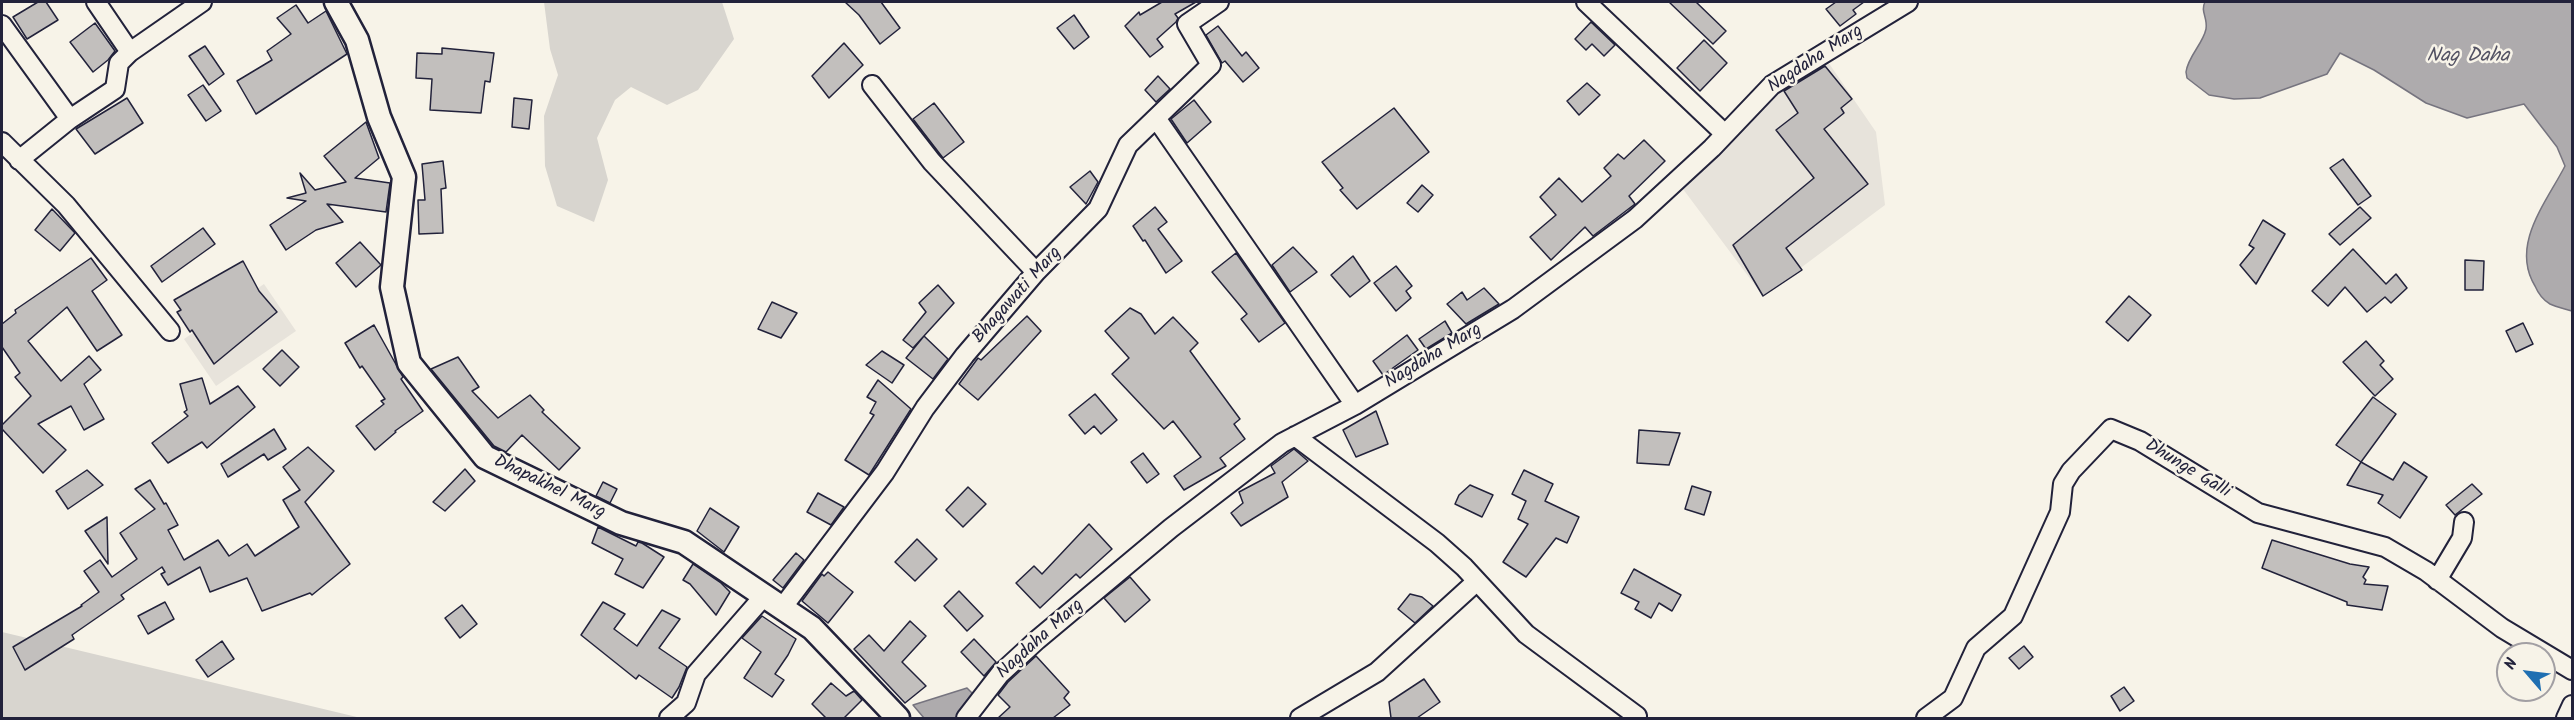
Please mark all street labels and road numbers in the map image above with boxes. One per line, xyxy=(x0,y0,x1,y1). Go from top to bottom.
street label: Nagdaha Marg xyxy=(1764,21,1868,99)
street label: Bhagawati Marg xyxy=(969,243,1067,349)
street label: Nagdaha Marg xyxy=(1382,320,1486,394)
street label: Dhunge Galli xyxy=(2140,436,2234,504)
street label: Dhapakhel Marg xyxy=(490,452,608,524)
street label: Nagdaha Marg xyxy=(993,595,1089,685)

